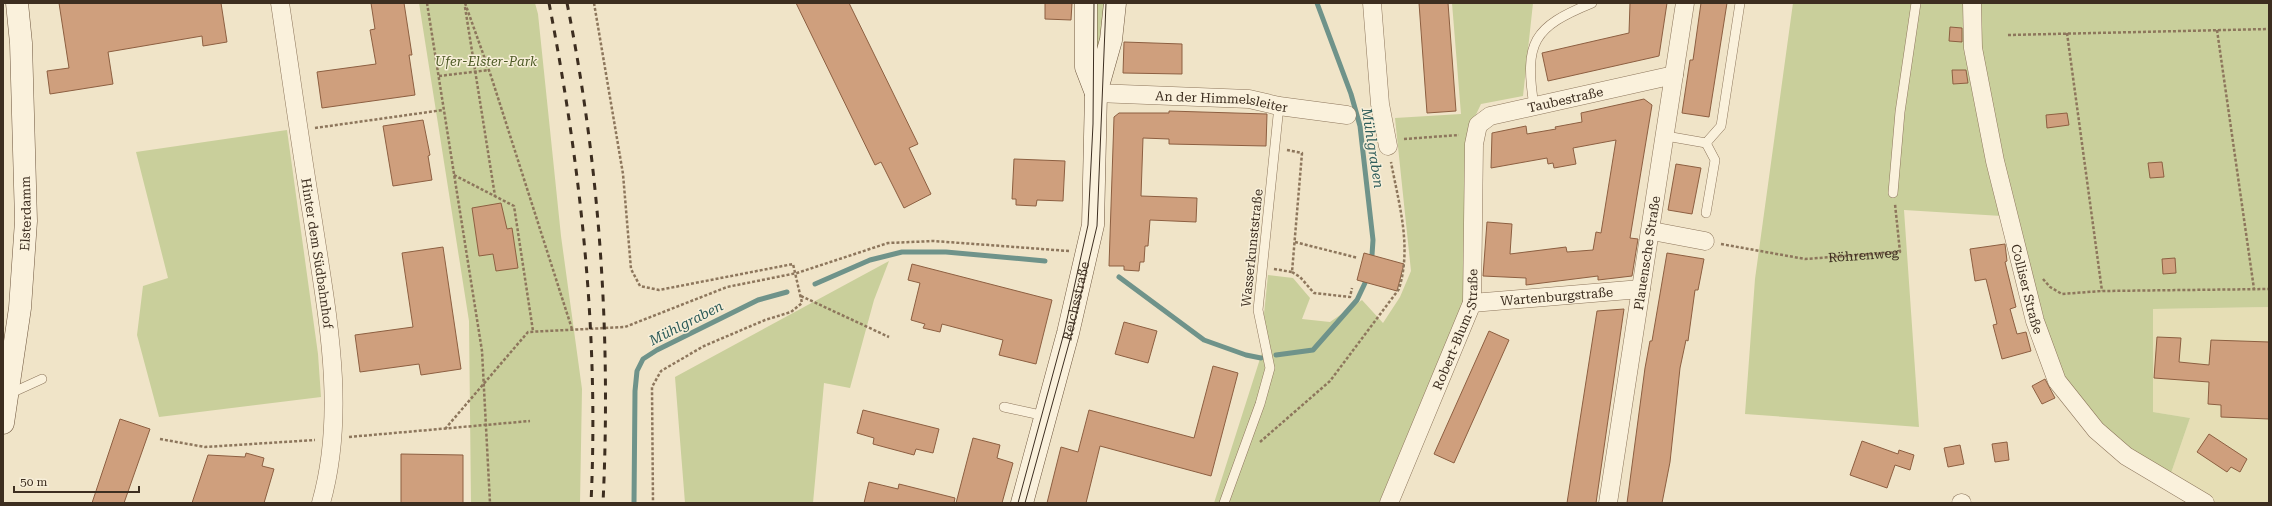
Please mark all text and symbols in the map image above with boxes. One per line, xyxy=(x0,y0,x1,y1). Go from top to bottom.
park label: Ufer-Elster-Park xyxy=(435,54,538,69)
street label: Taubestraße xyxy=(1526,84,1604,115)
street label: An der Himmelsleiter xyxy=(1155,88,1289,115)
water label: Mühlgraben xyxy=(1359,106,1387,190)
street label: Elsterdamm xyxy=(16,176,34,251)
street label: Hinter dem Südbahnhof xyxy=(299,177,336,330)
street label: Wasserkunststraße xyxy=(1238,188,1266,308)
street label: Plauensche Straße xyxy=(1630,195,1663,311)
street label: Colliser Straße xyxy=(2009,242,2046,336)
street label: Röhrenweg xyxy=(1828,245,1900,265)
street label: Reichsstraße xyxy=(1059,260,1092,342)
street label: Robert-Blum-Straße xyxy=(1429,269,1480,392)
street label: Wartenburgstraße xyxy=(1500,284,1614,308)
water label: Mühlgraben xyxy=(645,297,726,349)
scale bar xyxy=(14,468,139,494)
text: 50 m xyxy=(20,475,47,489)

